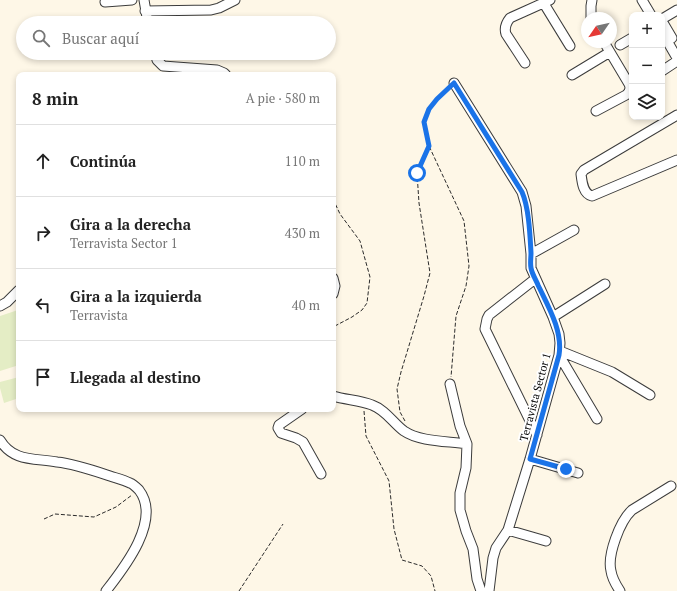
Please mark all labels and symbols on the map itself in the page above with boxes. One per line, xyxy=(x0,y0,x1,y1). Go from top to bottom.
north arrow xyxy=(581,12,617,48)
route start xyxy=(408,164,426,182)
street label: Terravista Sector 1 xyxy=(516,351,554,443)
route end xyxy=(557,460,575,478)

